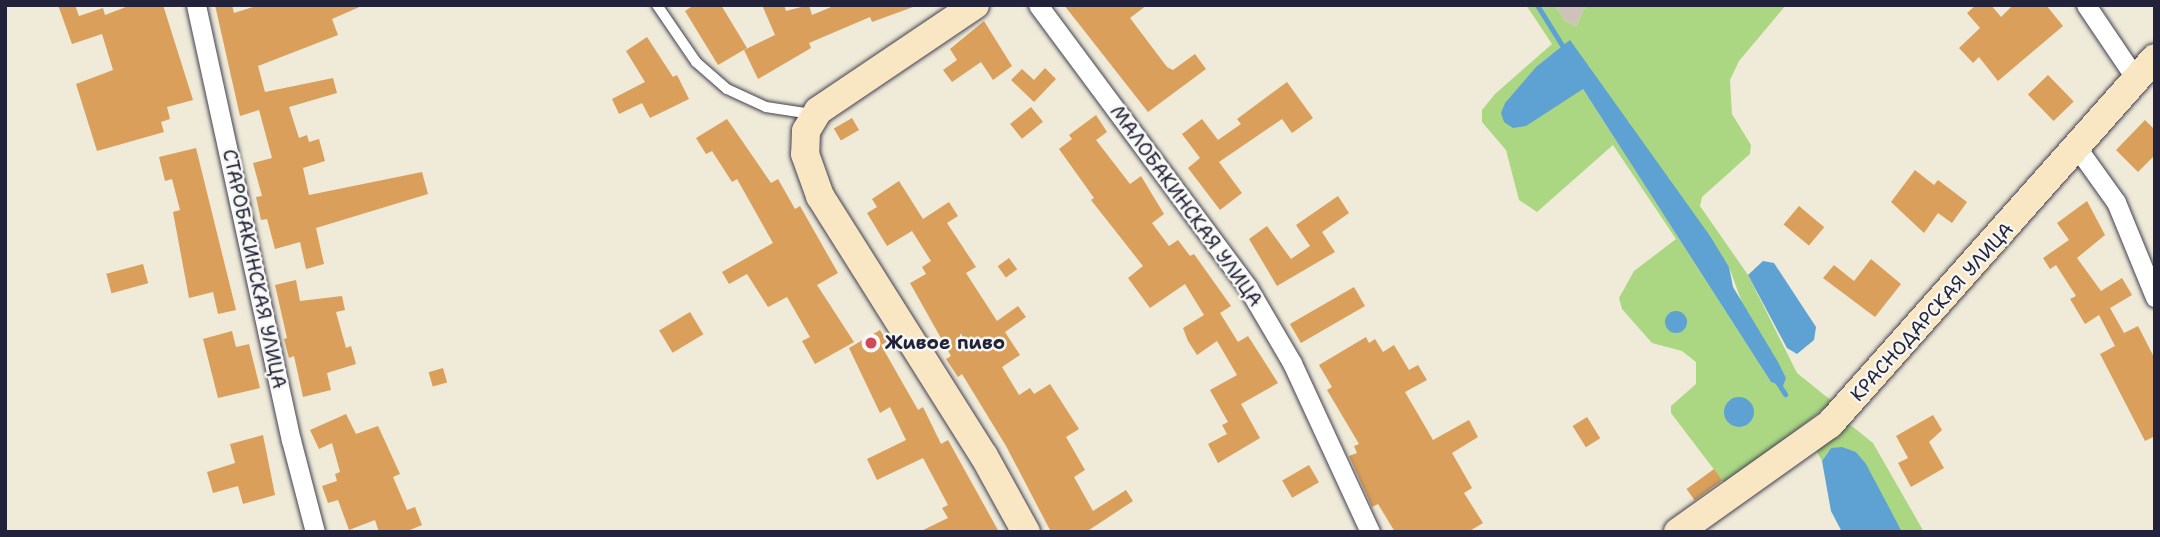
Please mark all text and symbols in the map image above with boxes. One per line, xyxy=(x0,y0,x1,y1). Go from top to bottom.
street label: МАЛОБАКИНСКАЯ УЛИЦА xyxy=(1105,101,1267,311)
street label: СТАРОБАКИНСКАЯ УЛИЦА xyxy=(217,147,291,391)
street label: КРАСНОДАРСКАЯ УЛИЦА xyxy=(1846,218,2018,406)
place label: Живое пиво xyxy=(885,332,1005,354)
marker: Живое пиво xyxy=(863,335,879,351)

